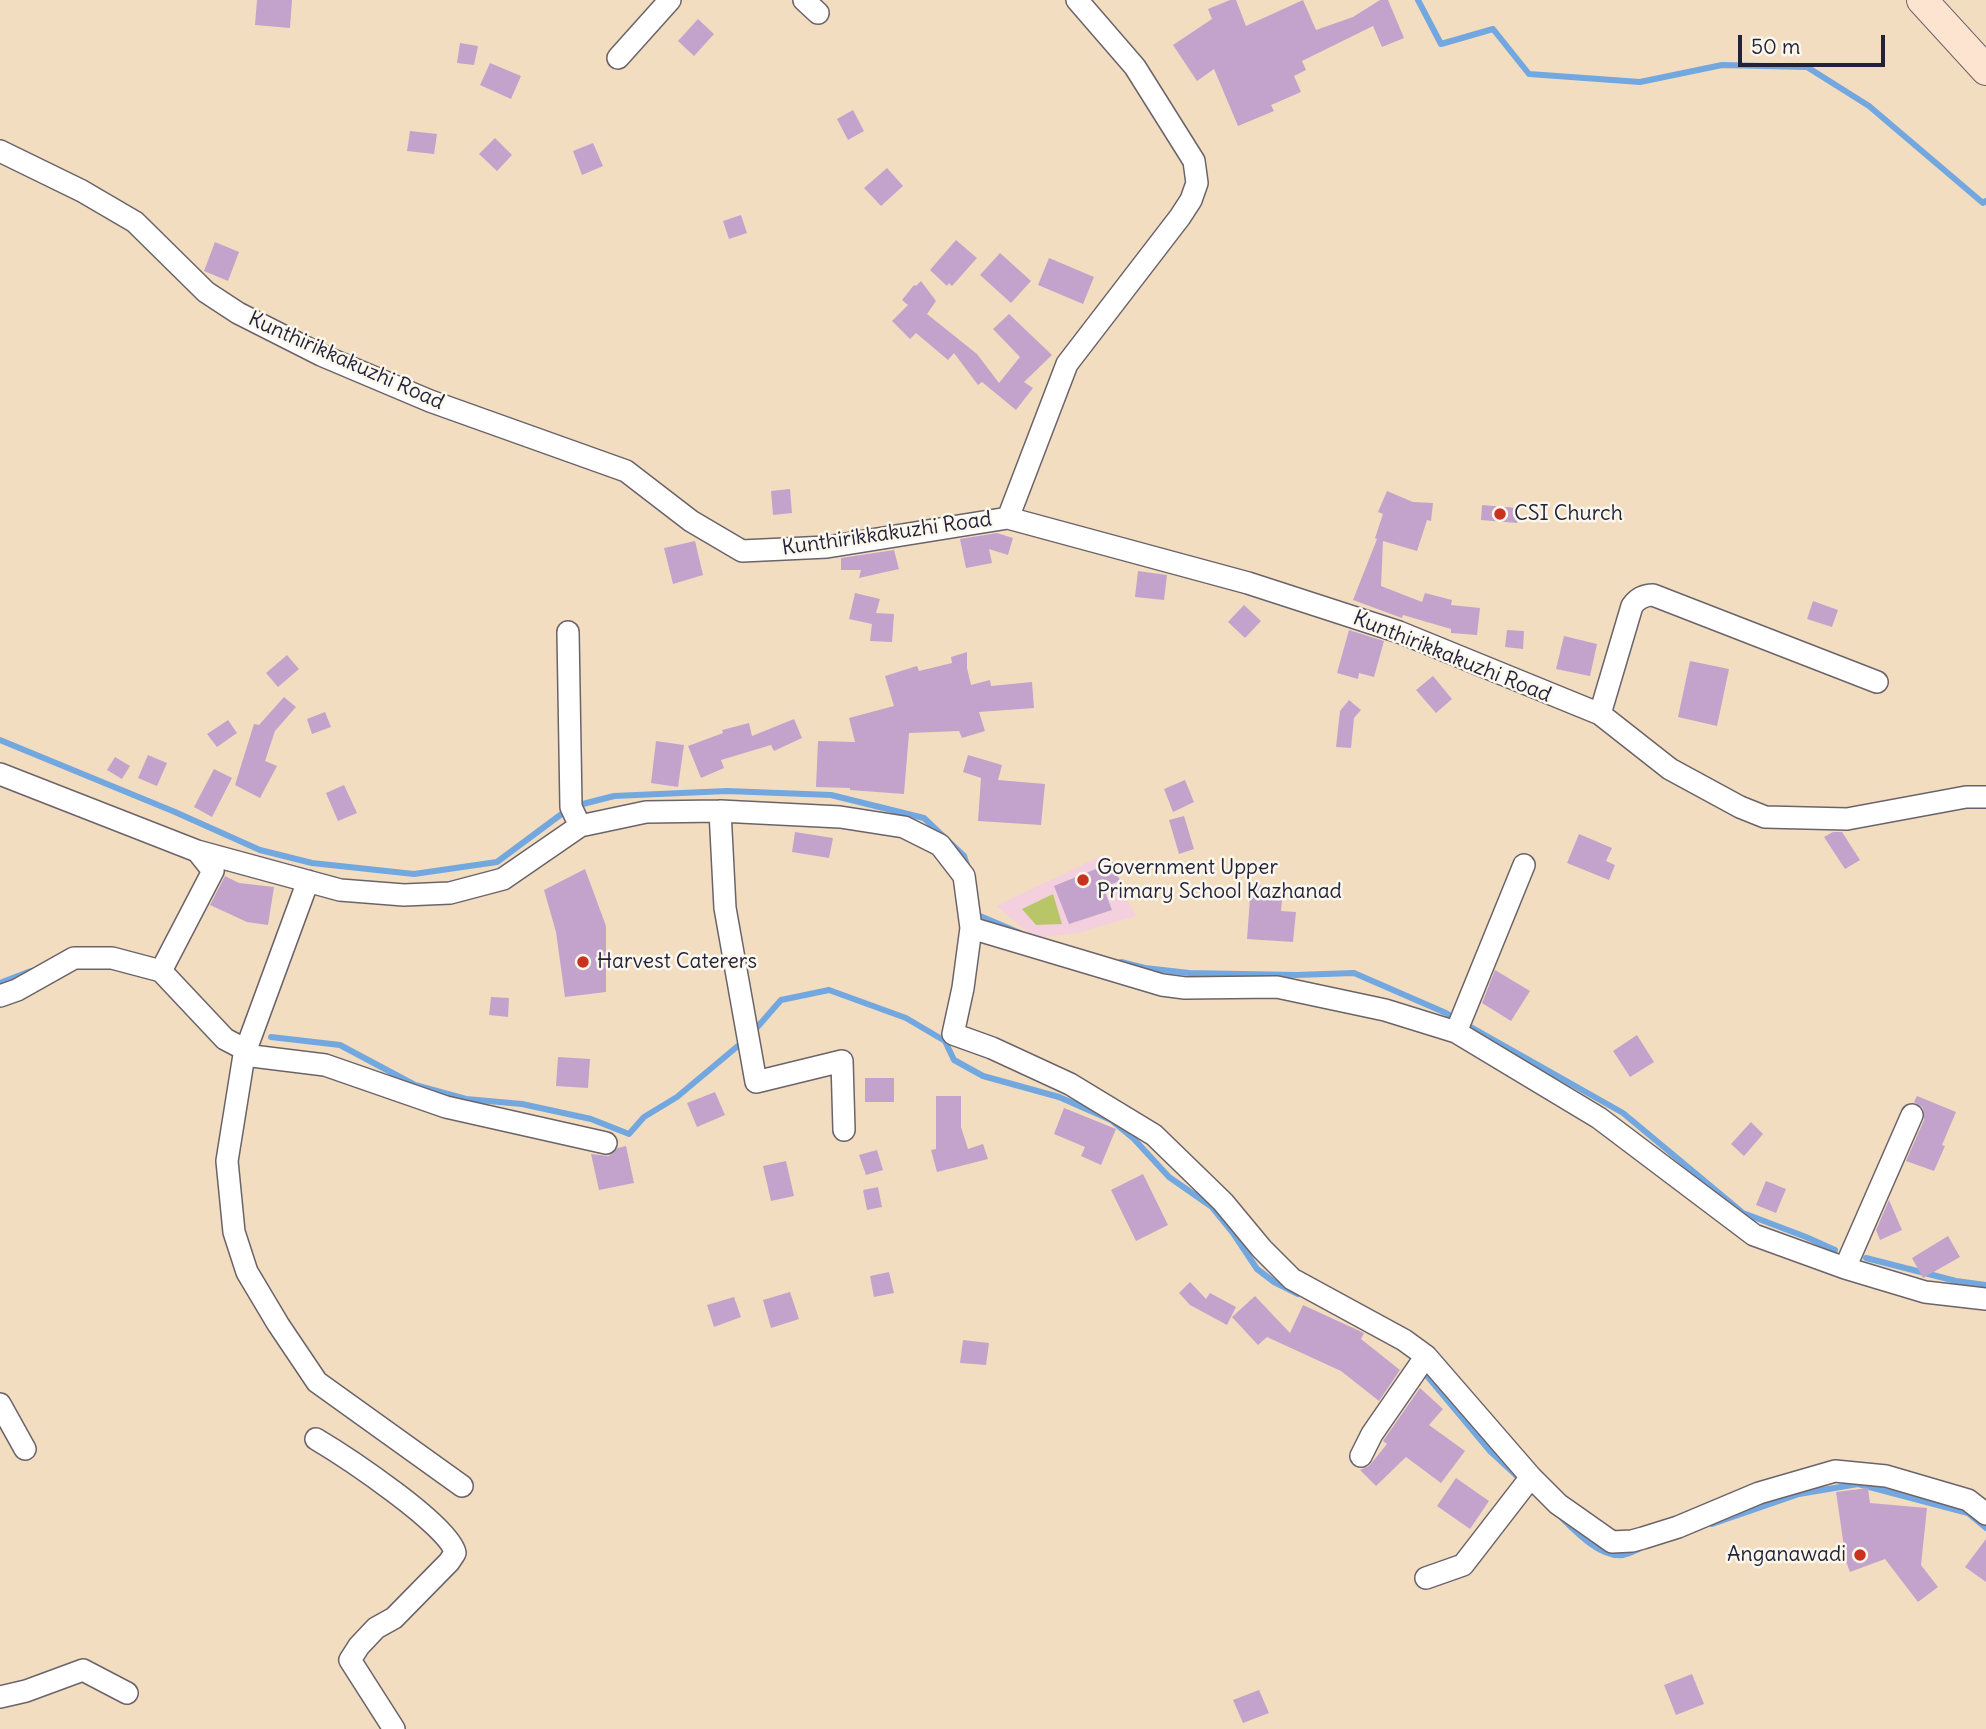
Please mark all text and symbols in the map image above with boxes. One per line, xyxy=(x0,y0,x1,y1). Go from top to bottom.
scale bar xyxy=(1741,21,1888,65)
text: 50 m xyxy=(1751,33,1800,60)
street label: Kunthirikkakuzhi Road xyxy=(244,306,448,416)
place label: CSI Church xyxy=(1514,501,1623,527)
marker: CSI Church xyxy=(1492,506,1508,522)
street label: Kunthirikkakuzhi Road xyxy=(781,507,993,561)
street label: Kunthirikkakuzhi Road xyxy=(1349,606,1555,708)
place label: Government Upper Primary School Kazhanad xyxy=(1097,855,1342,905)
marker: Government Upper Primary School Kazhanad xyxy=(1075,872,1091,888)
place label: Harvest Caterers xyxy=(597,949,757,975)
marker: Harvest Caterers xyxy=(575,954,591,970)
place label: Anganawadi xyxy=(1727,1542,1846,1568)
marker: Anganawadi xyxy=(1852,1547,1868,1563)

